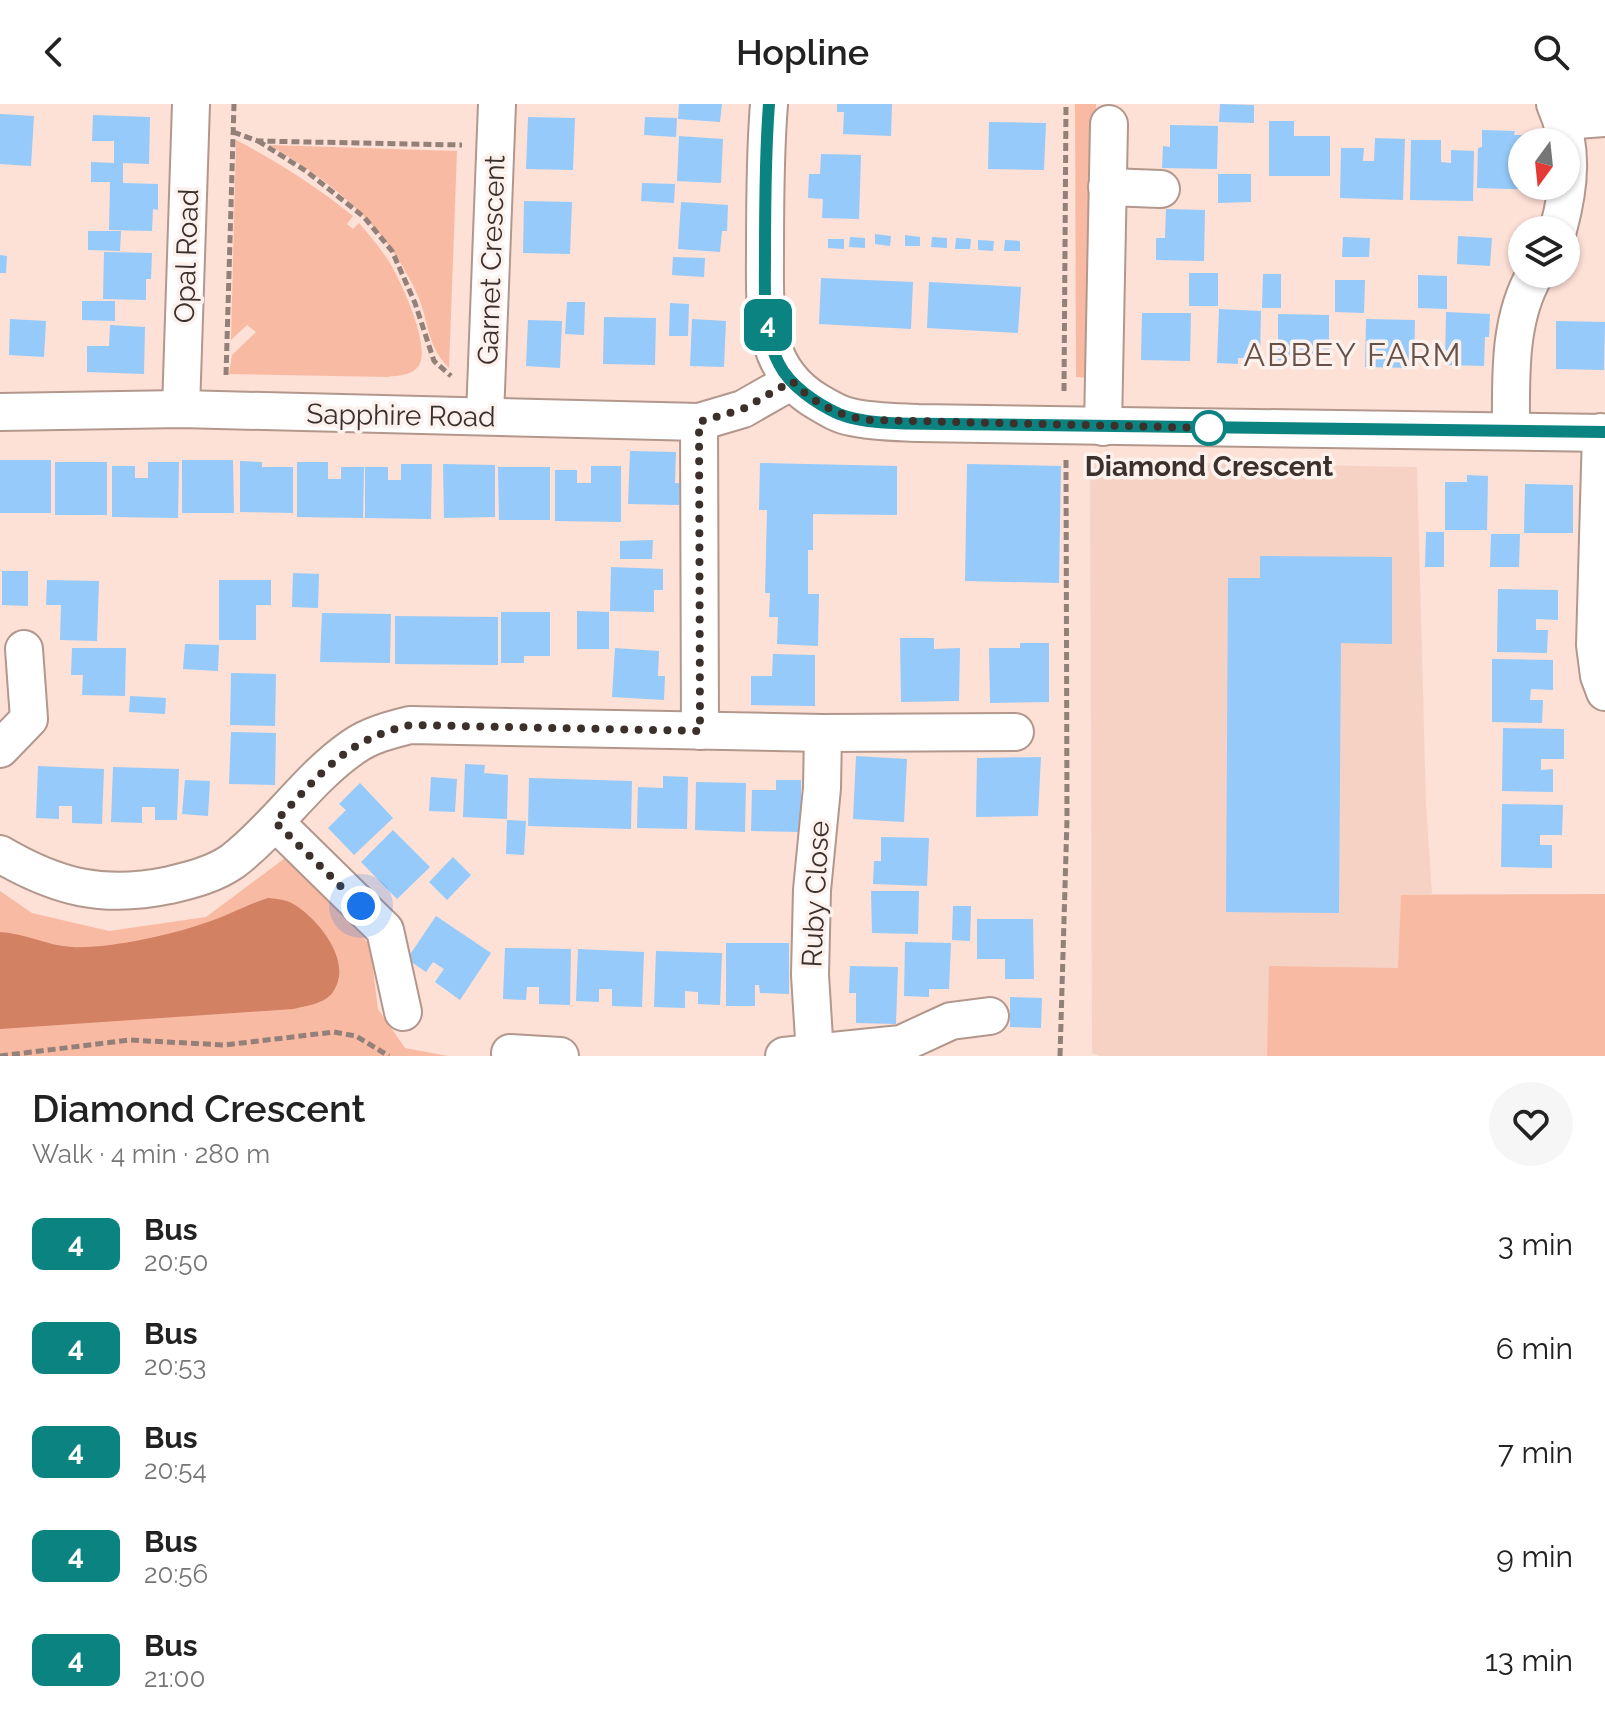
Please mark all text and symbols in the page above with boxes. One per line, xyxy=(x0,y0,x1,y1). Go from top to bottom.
icon: back xyxy=(32,30,76,74)
icon: search xyxy=(1529,30,1573,74)
text: Hopline xyxy=(736,31,869,73)
north arrow xyxy=(1508,128,1580,200)
map controls xyxy=(1508,128,1580,288)
street label: Garnet Crescent xyxy=(471,154,512,366)
street label: Opal Road xyxy=(168,188,205,324)
button: layers xyxy=(1508,216,1580,288)
line badge: 4 xyxy=(742,299,794,351)
text: 4 xyxy=(760,308,776,341)
district label: ABBEY FARM xyxy=(1243,336,1463,373)
street label: Sapphire Road xyxy=(306,397,496,434)
marker: Diamond Crescent xyxy=(1192,411,1226,445)
place label: Diamond Crescent xyxy=(1085,450,1333,483)
street label: Ruby Close xyxy=(795,820,836,968)
your location xyxy=(341,886,381,926)
button: heart xyxy=(1489,1082,1573,1166)
text: Diamond Crescent xyxy=(32,1086,365,1131)
text: Walk · 4 min · 280 m xyxy=(32,1139,270,1169)
text: Bus xyxy=(144,1212,198,1247)
text: 4 xyxy=(68,1227,84,1260)
text: 3 min xyxy=(1498,1227,1573,1262)
text: 20:50 xyxy=(144,1247,208,1277)
text: Bus xyxy=(144,1316,198,1351)
text: 4 xyxy=(68,1331,84,1364)
text: 6 min xyxy=(1496,1331,1573,1366)
text: 20:53 xyxy=(144,1351,206,1381)
text: Bus xyxy=(144,1420,198,1455)
text: 4 xyxy=(68,1435,84,1468)
text: 7 min xyxy=(1498,1435,1573,1470)
text: 20:54 xyxy=(144,1455,207,1485)
text: Bus xyxy=(144,1524,198,1559)
text: 4 xyxy=(68,1539,84,1572)
text: 9 min xyxy=(1496,1539,1573,1574)
text: 20:56 xyxy=(144,1559,208,1589)
text: Bus xyxy=(144,1628,198,1663)
text: 4 xyxy=(68,1643,84,1676)
text: 13 min xyxy=(1485,1643,1573,1678)
text: 21:00 xyxy=(144,1663,205,1693)

